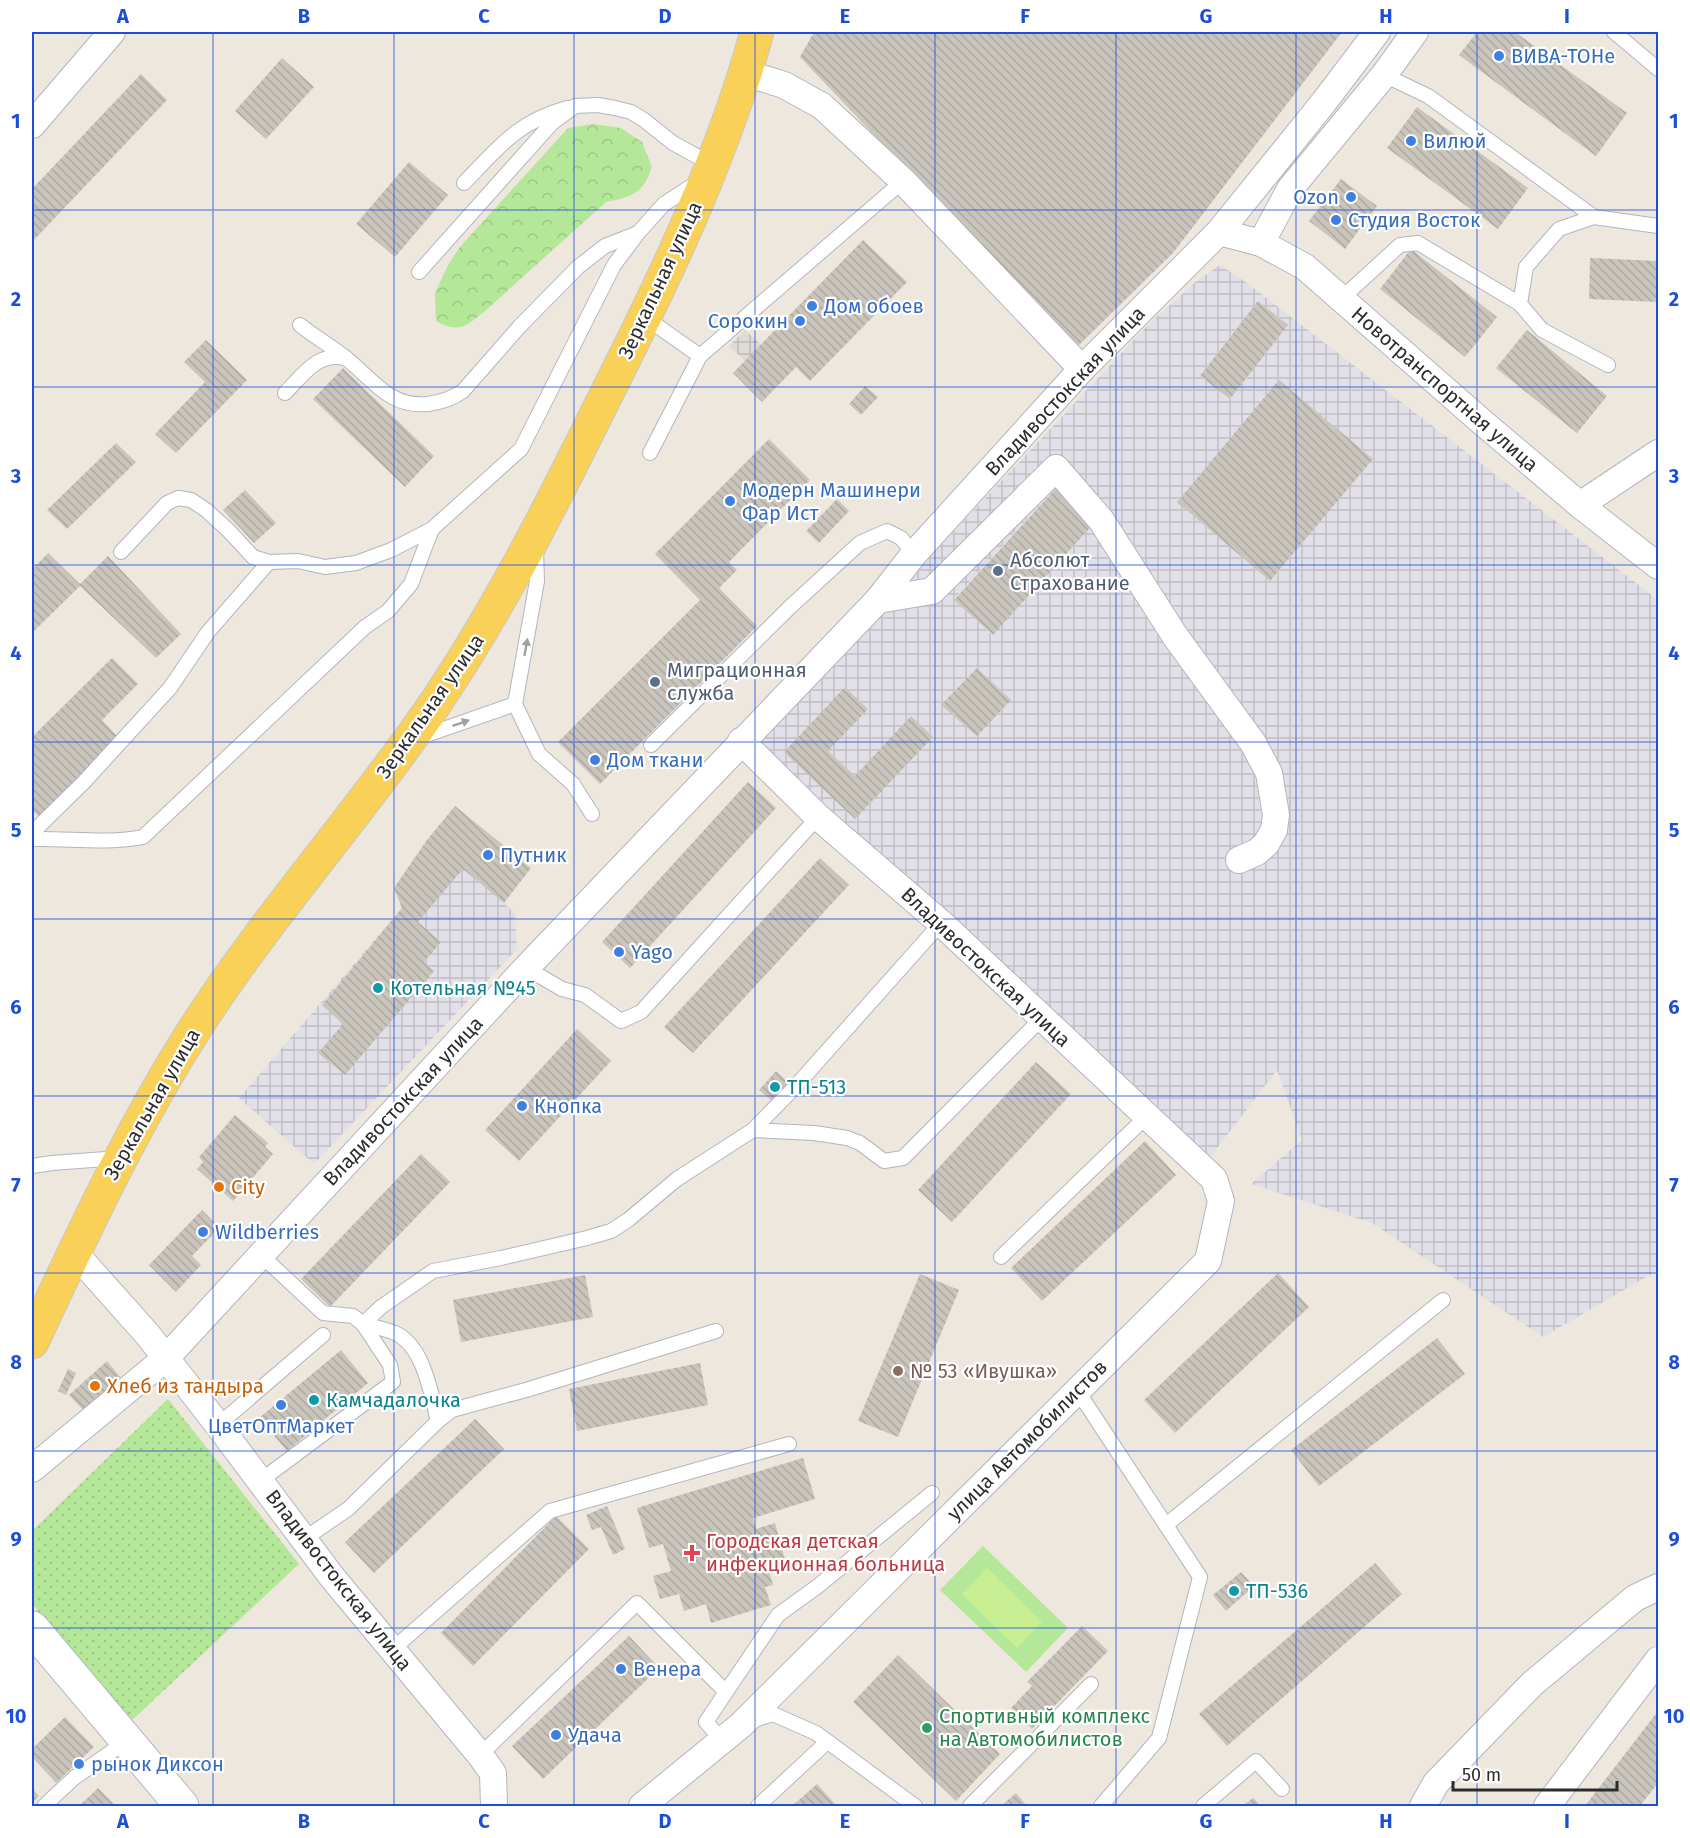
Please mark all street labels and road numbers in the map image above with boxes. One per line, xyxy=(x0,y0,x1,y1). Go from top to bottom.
street label: Зеркальная улица xyxy=(613,198,707,362)
street label: Владивостокская улица xyxy=(980,301,1150,481)
street label: Новотранспортная улица xyxy=(1347,301,1543,477)
street label: Зеркальная улица xyxy=(371,629,489,783)
street label: Владивостокская улица xyxy=(896,882,1076,1052)
street label: Владивостокская улица xyxy=(318,1011,488,1191)
street label: Зеркальная улица xyxy=(99,1024,205,1184)
street label: улица Автомобилистов xyxy=(942,1355,1112,1525)
street label: Владивостокская улица xyxy=(261,1485,417,1675)

